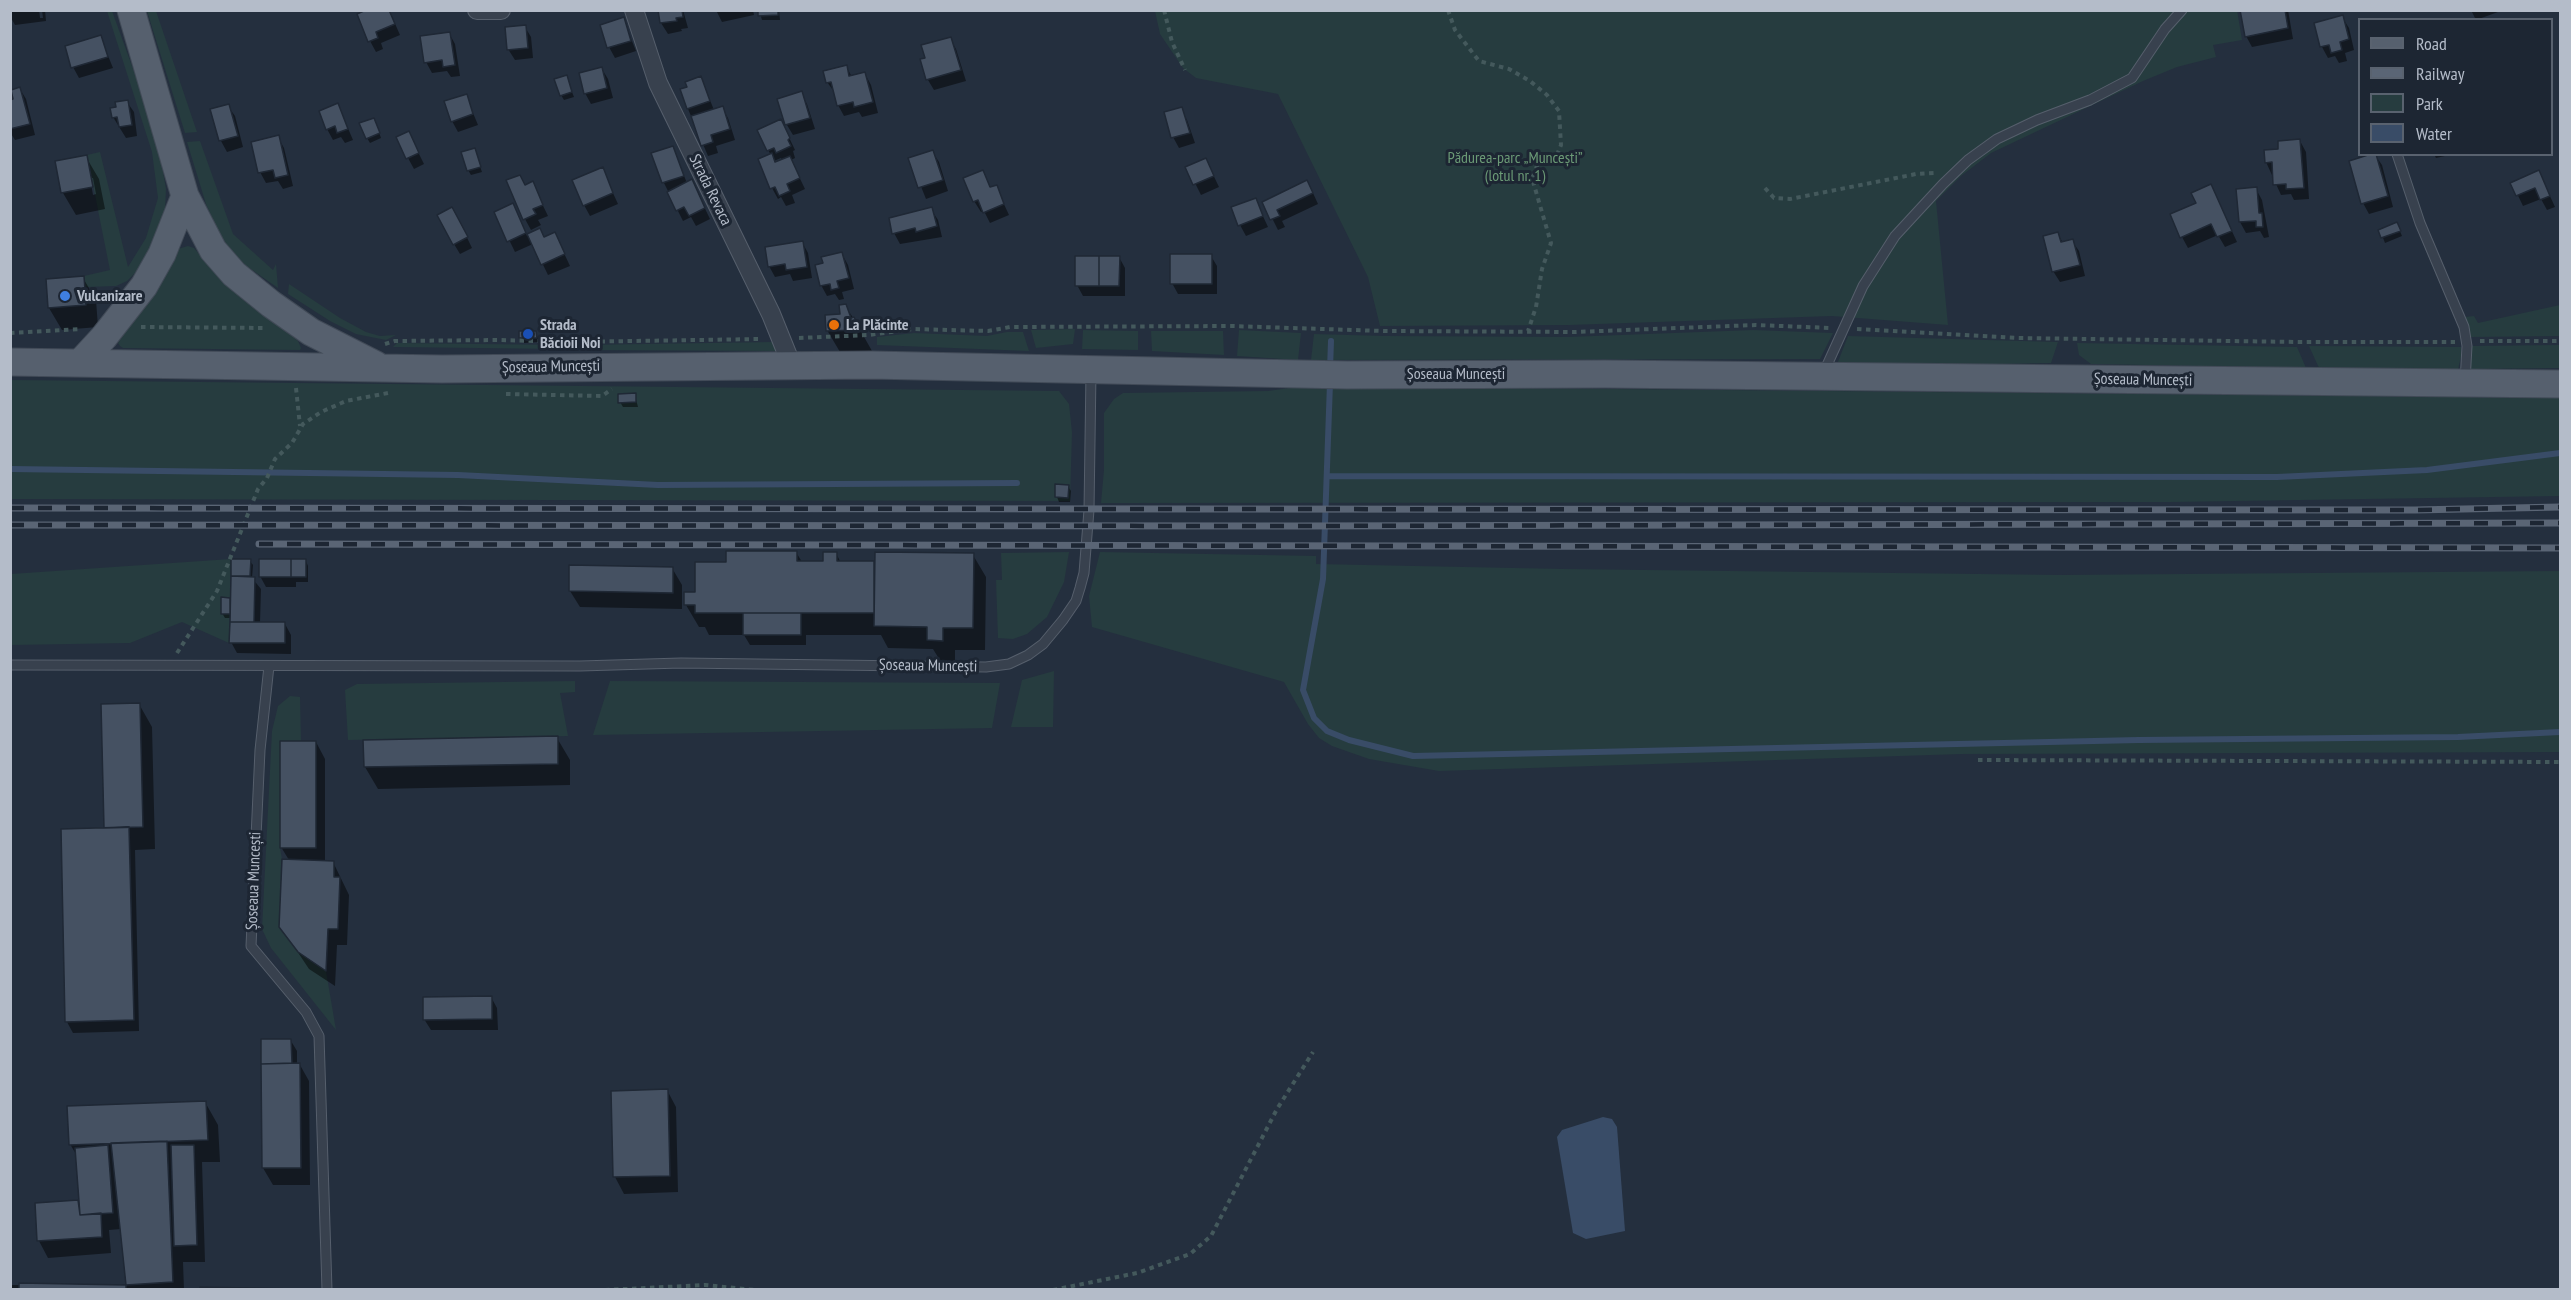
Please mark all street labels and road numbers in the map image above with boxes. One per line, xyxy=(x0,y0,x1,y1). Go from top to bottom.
street label: Strada Revaca xyxy=(685,151,735,229)
street label: Șoseaua Muncești xyxy=(502,357,600,377)
street label: Șoseaua Muncești xyxy=(1407,364,1505,384)
street label: Șoseaua Muncești xyxy=(2094,370,2192,390)
street label: Șoseaua Muncești xyxy=(879,656,977,676)
street label: Șoseaua Muncești xyxy=(243,832,265,930)

